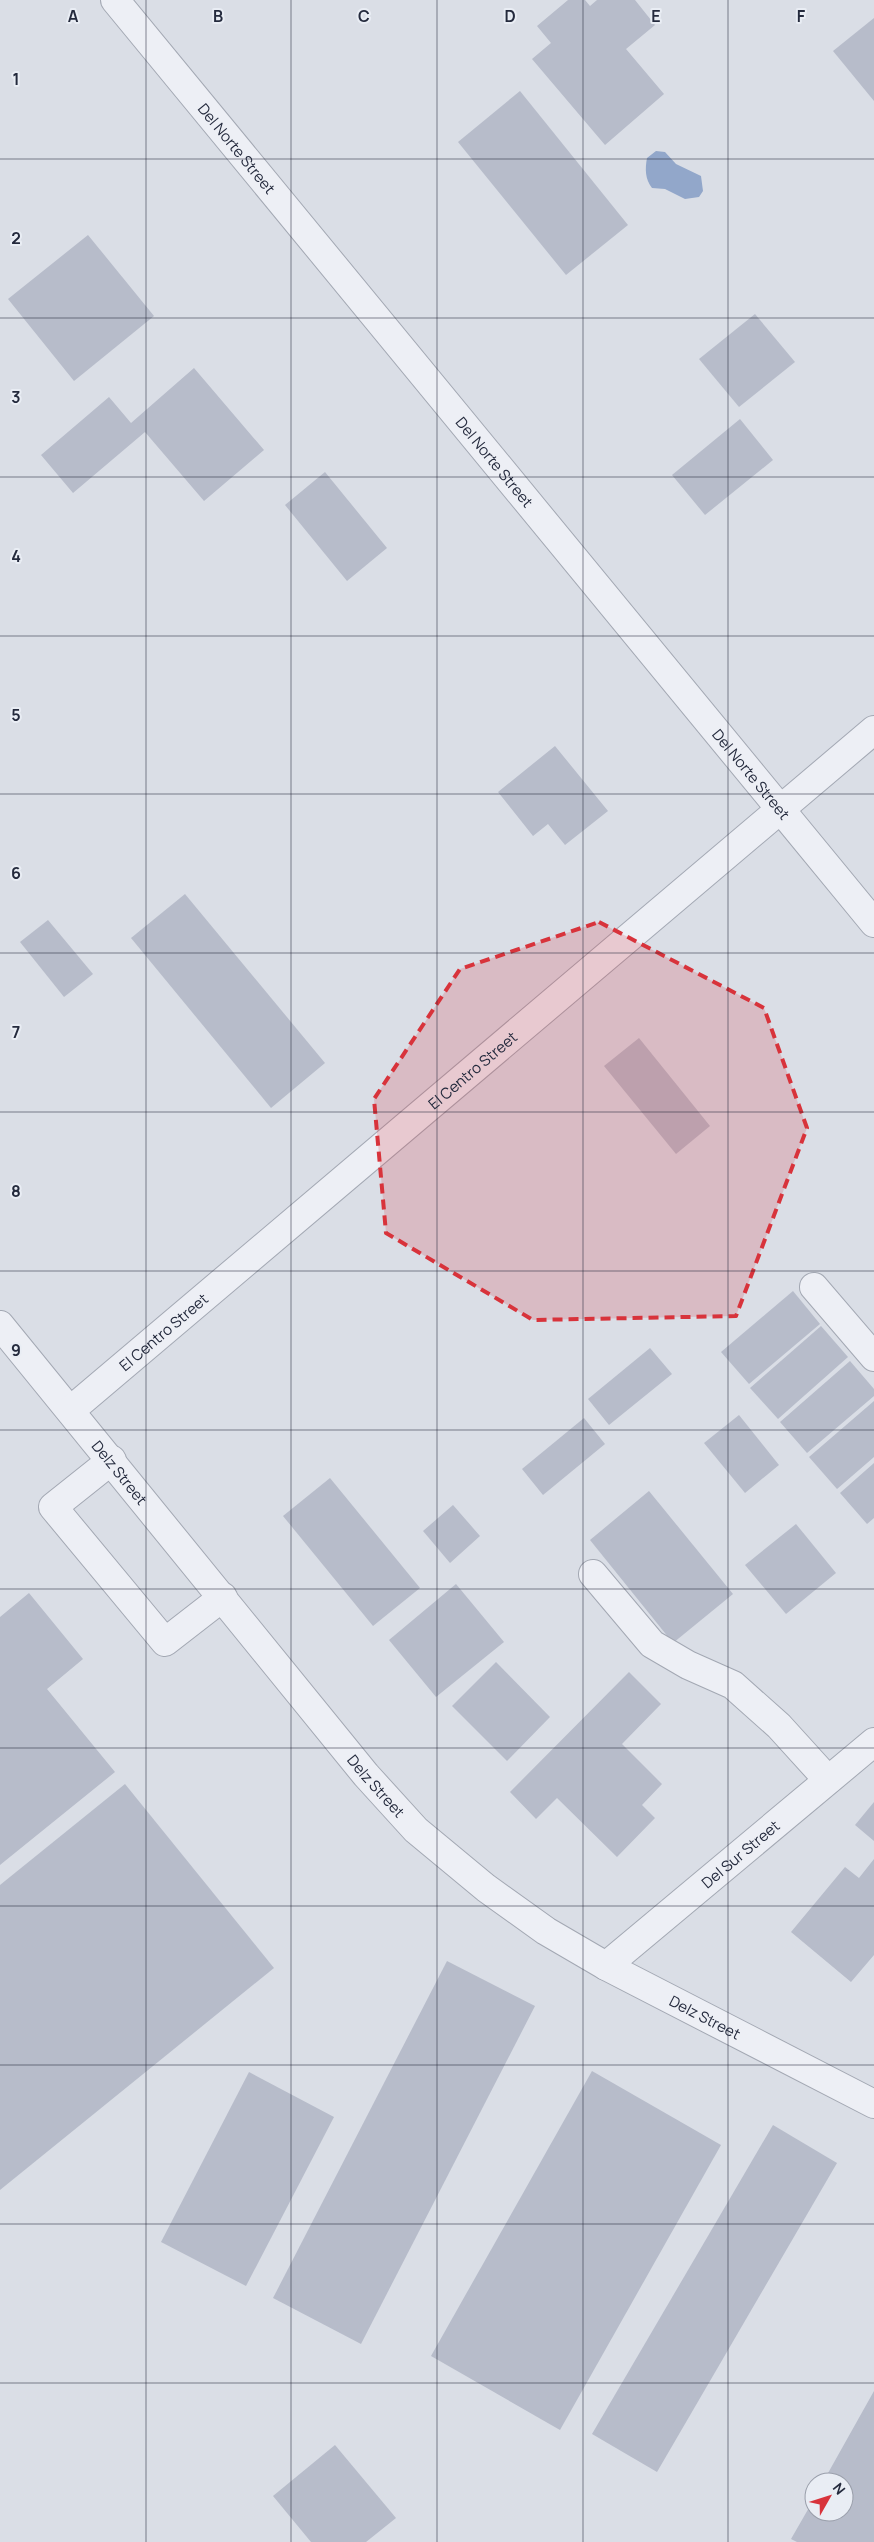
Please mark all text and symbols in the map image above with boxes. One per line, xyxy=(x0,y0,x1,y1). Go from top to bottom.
text: A xyxy=(68,5,79,27)
text: B xyxy=(213,5,223,27)
text: C xyxy=(358,5,370,27)
text: D xyxy=(504,5,516,27)
text: E xyxy=(651,5,661,27)
text: F xyxy=(797,5,806,27)
text: 1 xyxy=(12,68,20,90)
street label: Del Norte Street xyxy=(193,99,280,198)
text: 2 xyxy=(11,227,21,249)
text: 3 xyxy=(11,386,21,408)
street label: Del Norte Street xyxy=(451,412,538,512)
text: 4 xyxy=(11,545,21,567)
text: 5 xyxy=(11,704,21,726)
street label: Del Norte Street xyxy=(708,724,795,824)
text: 6 xyxy=(11,862,21,884)
text: 7 xyxy=(12,1021,20,1043)
street label: El Centro Street xyxy=(423,1026,521,1114)
text: 8 xyxy=(11,1180,21,1202)
street label: El Centro Street xyxy=(114,1288,212,1376)
text: 9 xyxy=(11,1339,21,1361)
street label: Delz Street xyxy=(87,1436,152,1509)
street label: Delz Street xyxy=(343,1750,410,1822)
street label: Del Sur Street xyxy=(697,1815,784,1893)
street label: Delz Street xyxy=(666,1990,744,2044)
north arrow xyxy=(804,2472,854,2522)
text: N xyxy=(829,2479,850,2498)

